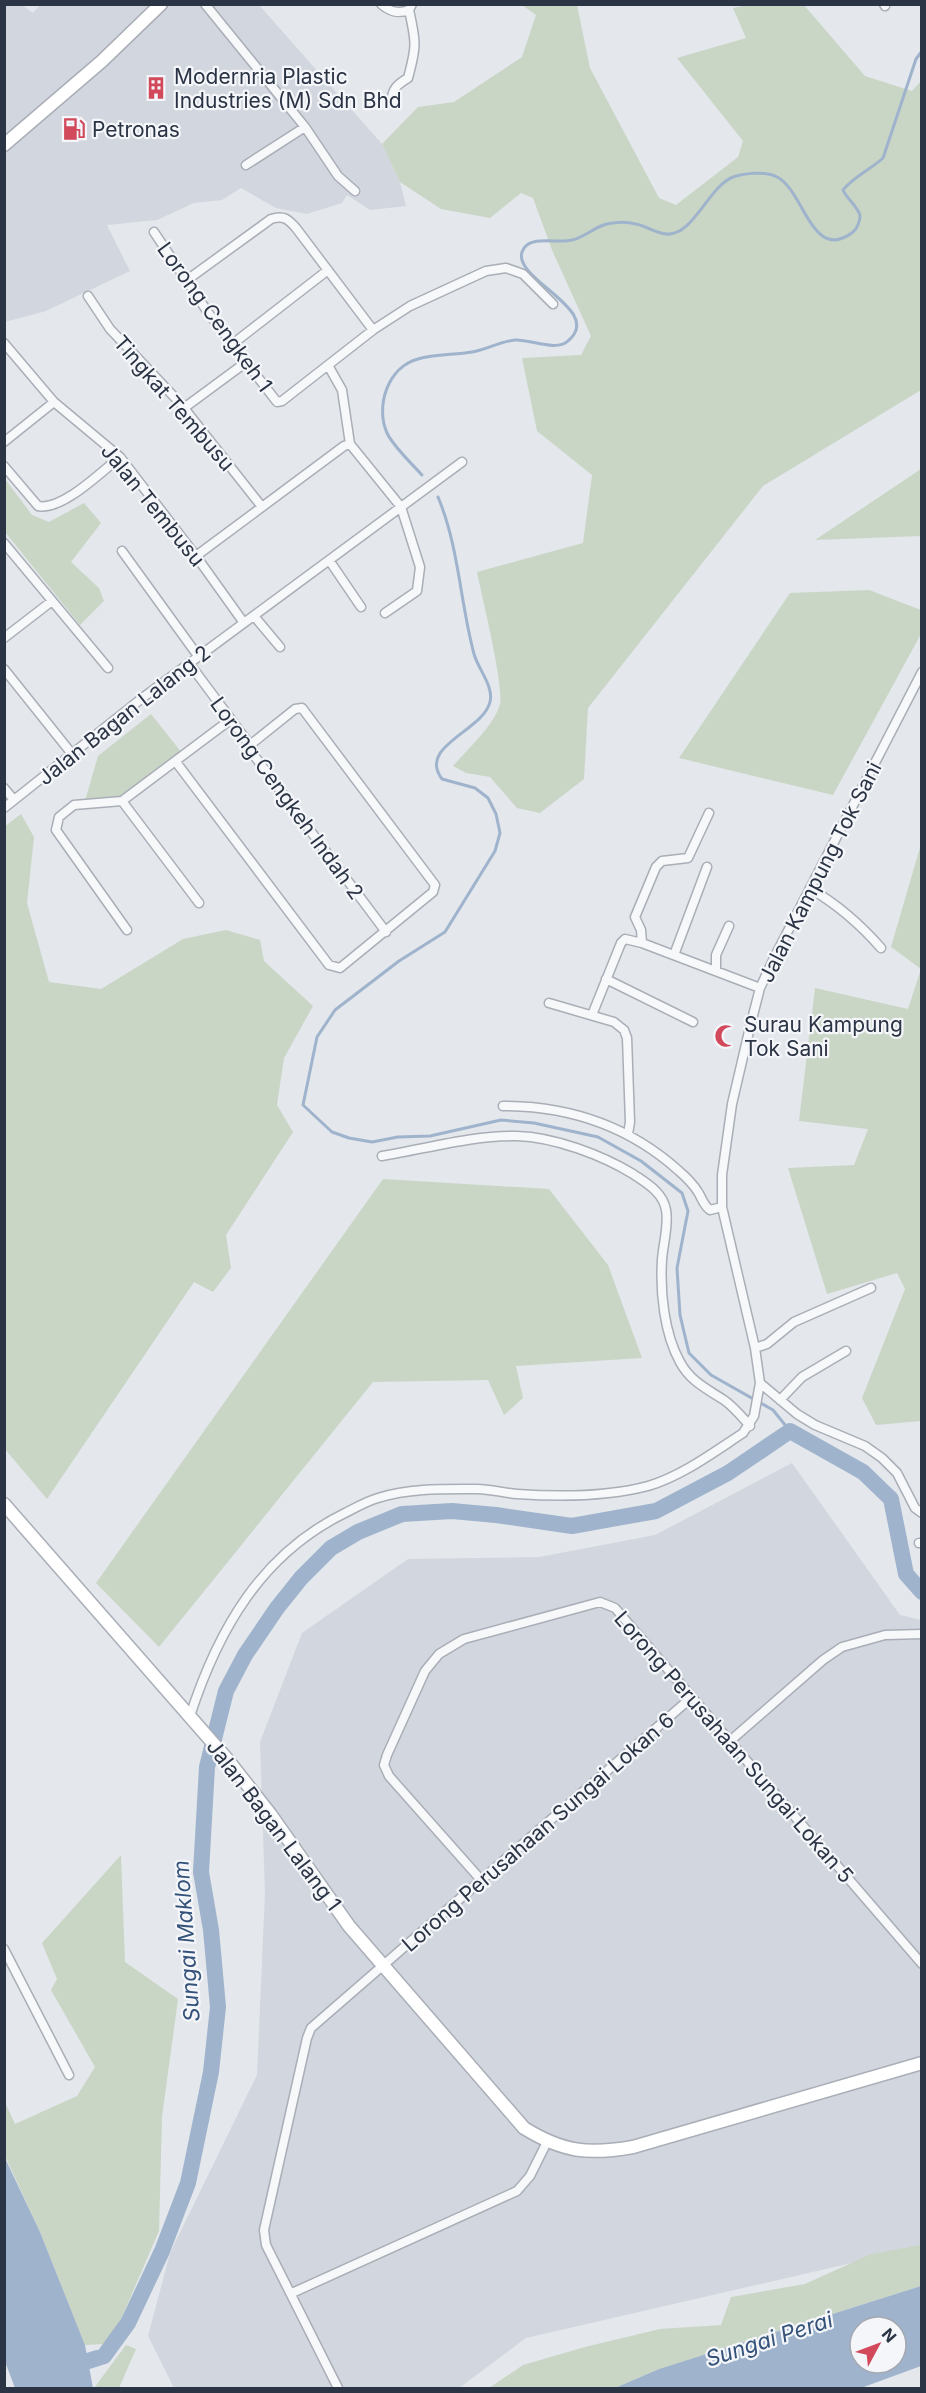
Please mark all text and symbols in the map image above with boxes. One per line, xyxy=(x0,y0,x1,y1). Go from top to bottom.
place label: Modernria Plastic Industries (M) Sdn Bhd xyxy=(174,64,402,113)
building icon: Modernria Plastic Industries (M) Sdn Bhd xyxy=(143,75,169,101)
fuel station icon: Petronas xyxy=(61,116,87,142)
place label: Petronas xyxy=(92,117,180,142)
street label: Lorong Cengkeh 1 xyxy=(152,237,278,397)
street label: Tingkat Tembusu xyxy=(108,330,240,476)
street label: Jalan Tembusu xyxy=(96,439,210,571)
street label: Jalan Bagan Lalang 2 xyxy=(33,640,215,790)
street label: Lorong Cengkeh Indah 2 xyxy=(205,692,369,904)
street label: Jalan Kampung Tok Sani xyxy=(753,757,887,987)
place label: Surau Kampung Tok Sani xyxy=(744,1012,903,1061)
mosque icon: Surau Kampung Tok Sani xyxy=(713,1023,739,1049)
street label: Lorong Perusahaan Sungai Lokan 5 xyxy=(609,1606,859,1888)
street label: Lorong Perusahaan Sungai Lokan 6 xyxy=(397,1707,679,1957)
street label: Jalan Bagan Lalang 1 xyxy=(201,1735,347,1915)
water label: Sungai Maklom xyxy=(167,1859,205,2023)
water label: Sungai Perai xyxy=(702,2306,836,2372)
north arrow xyxy=(848,2315,908,2375)
text: N xyxy=(878,2324,901,2346)

